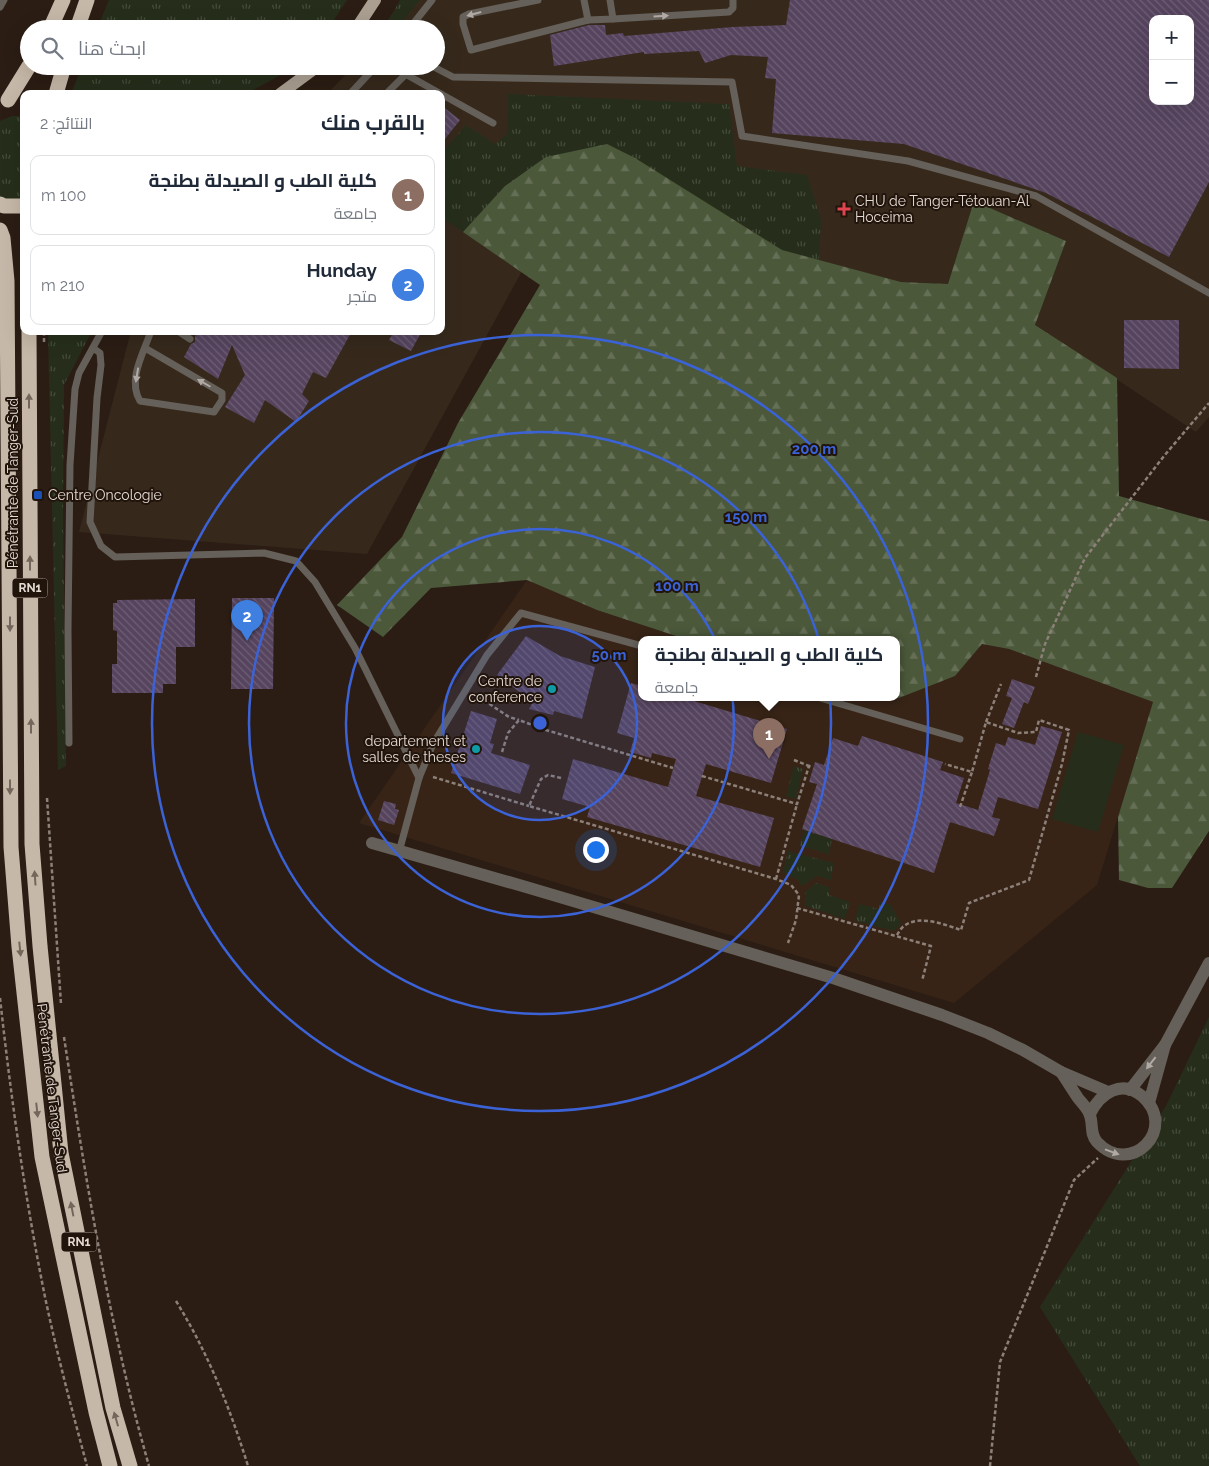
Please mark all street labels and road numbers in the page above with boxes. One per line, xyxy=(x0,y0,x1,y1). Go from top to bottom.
street label: Pénétrante de Tanger-Sud xyxy=(5,398,21,568)
road number: RN1 xyxy=(12,578,48,598)
street label: Pénétrante de Tanger-Sud xyxy=(34,1002,70,1174)
road number: RN1 xyxy=(62,1232,96,1252)

